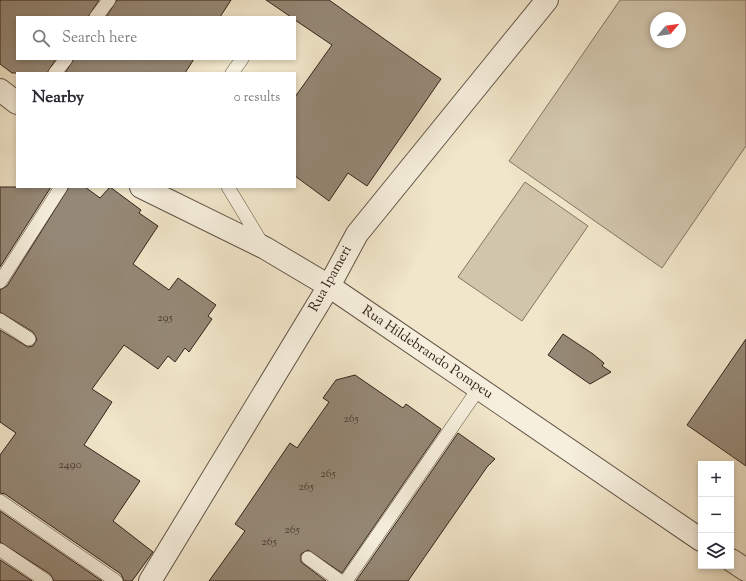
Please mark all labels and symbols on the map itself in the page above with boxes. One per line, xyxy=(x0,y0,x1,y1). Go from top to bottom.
north arrow xyxy=(650,12,686,48)
street label: Rua Ipameri xyxy=(305,242,357,316)
street label: Rua Hildebrando Pompeu xyxy=(357,301,497,405)
house number: 295 xyxy=(157,309,173,327)
house number: 265 xyxy=(343,410,359,428)
house number: 2490 xyxy=(58,456,82,474)
house number: 265 xyxy=(320,465,336,483)
house number: 265 xyxy=(298,478,314,496)
house number: 265 xyxy=(284,521,300,539)
house number: 265 xyxy=(261,533,277,551)

